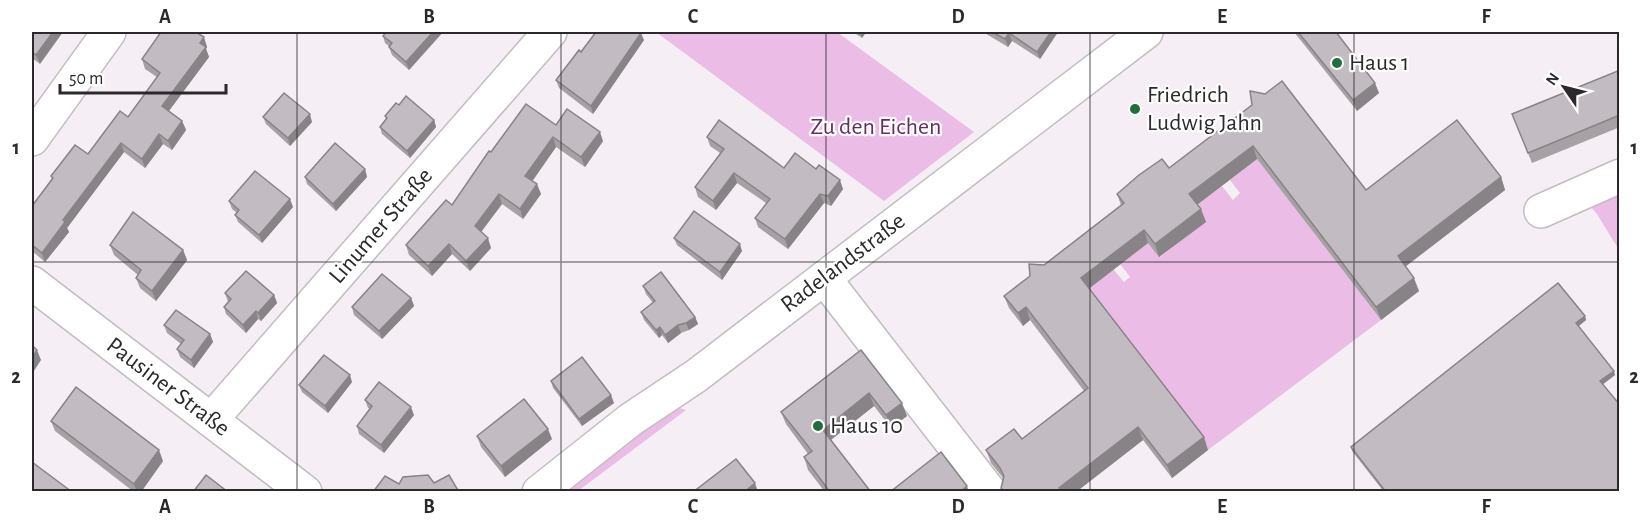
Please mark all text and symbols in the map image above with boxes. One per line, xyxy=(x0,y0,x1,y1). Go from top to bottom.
text: A xyxy=(159,7,171,27)
text: B xyxy=(423,7,435,27)
text: C xyxy=(688,7,699,27)
text: D xyxy=(951,7,965,27)
text: E xyxy=(1217,7,1227,27)
text: F xyxy=(1481,7,1491,27)
place label: Haus 1 xyxy=(1349,51,1409,75)
marker: Haus 1 xyxy=(1330,56,1344,70)
scale bar xyxy=(60,57,226,95)
north arrow xyxy=(1534,57,1594,117)
text: 50 m xyxy=(69,70,103,88)
text: N xyxy=(1543,70,1562,88)
place label: Friedrich Ludwig Jahn xyxy=(1147,83,1262,135)
marker: Friedrich Ludwig Jahn xyxy=(1128,102,1142,116)
park label: Zu den Eichen xyxy=(811,115,941,139)
text: 1 xyxy=(12,138,20,158)
text: 1 xyxy=(1630,138,1638,158)
street label: Linumer Straße xyxy=(325,164,437,288)
street label: Radelandstraße xyxy=(776,209,910,317)
street label: Pausiner Straße xyxy=(102,333,234,441)
text: 2 xyxy=(11,367,21,387)
text: 2 xyxy=(1629,367,1639,387)
place label: Haus 10 xyxy=(830,414,903,438)
marker: Haus 10 xyxy=(811,419,825,433)
text: A xyxy=(159,497,171,517)
text: B xyxy=(423,497,435,517)
text: C xyxy=(688,497,699,517)
text: D xyxy=(951,497,965,517)
text: E xyxy=(1217,497,1227,517)
text: F xyxy=(1481,497,1491,517)

